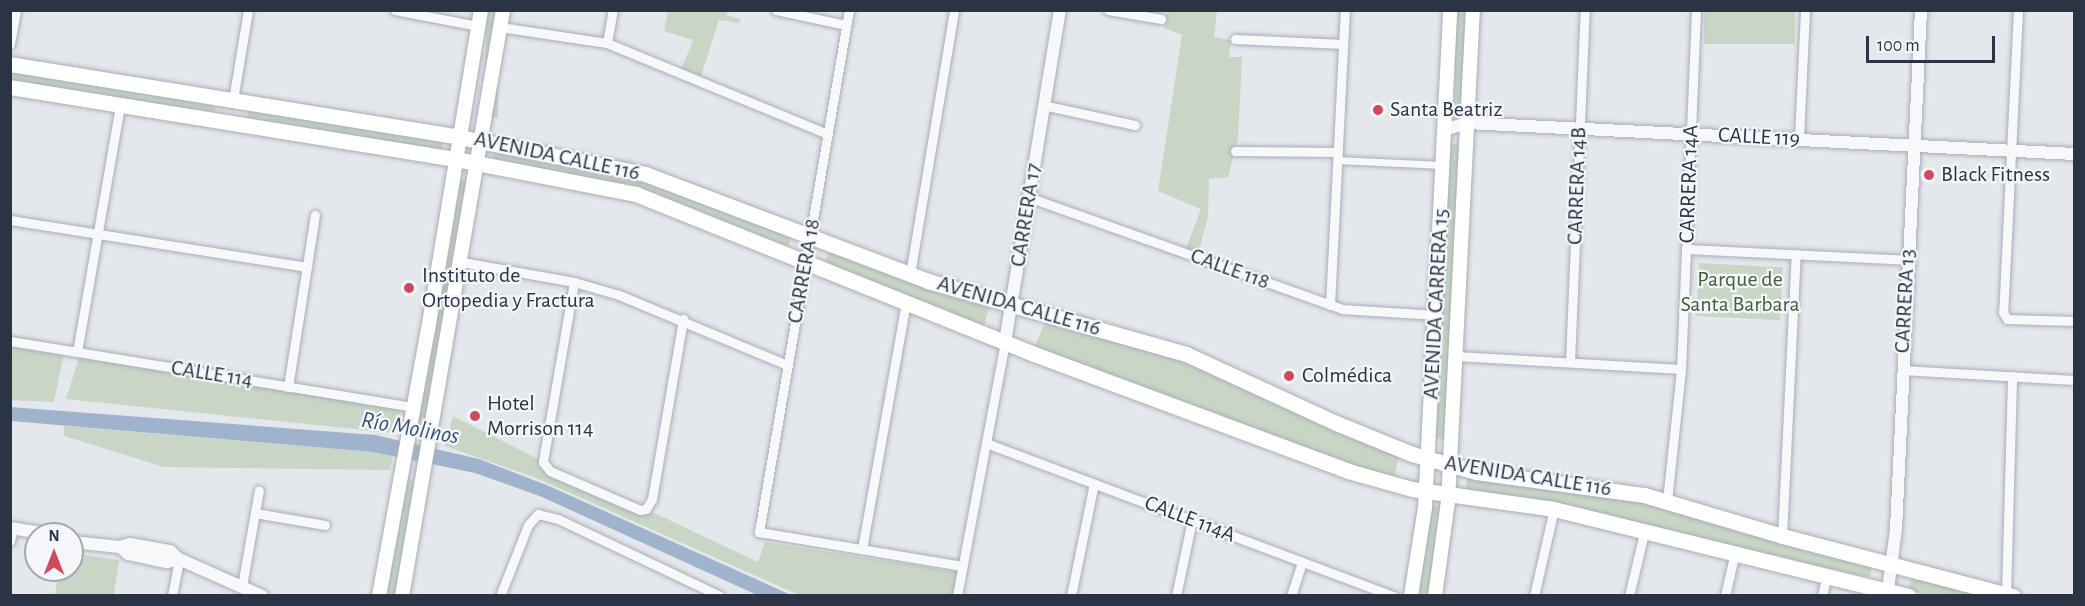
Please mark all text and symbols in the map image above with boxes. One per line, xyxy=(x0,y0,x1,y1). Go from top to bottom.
scale bar xyxy=(1869,24,1998,62)
text: 100 m xyxy=(1877,37,1920,55)
place label: Santa Beatriz xyxy=(1390,97,1502,123)
marker: Santa Beatriz xyxy=(1371,103,1385,117)
street label: CALLE 119 xyxy=(1717,122,1801,152)
street label: CARRERA 14A xyxy=(1674,124,1704,244)
street label: AVENIDA CALLE 116 xyxy=(472,126,642,186)
street label: CARRERA 14B xyxy=(1562,127,1592,245)
street label: CARRERA 17 xyxy=(1005,161,1047,269)
place label: Black Fitness xyxy=(1941,162,2050,188)
marker: Black Fitness xyxy=(1922,168,1936,182)
street label: AVENIDA CARRERA 15 xyxy=(1418,208,1454,400)
street label: CARRERA 18 xyxy=(782,217,826,325)
street label: CALLE 118 xyxy=(1187,243,1273,295)
street label: CARRERA 13 xyxy=(1889,248,1921,354)
place label: Instituto de Ortopedia y Fractura xyxy=(422,262,595,314)
park label: Parque de Santa Barbara xyxy=(1680,266,1800,318)
street label: AVENIDA CALLE 116 xyxy=(934,270,1104,342)
marker: Instituto de Ortopedia y Fractura xyxy=(400,279,418,297)
street label: CALLE 114 xyxy=(169,355,255,393)
place label: Colmédica xyxy=(1302,363,1392,389)
marker: Colmédica xyxy=(1280,367,1298,385)
place label: Hotel Morrison 114 xyxy=(487,390,593,442)
water label: Río Molinos xyxy=(359,406,461,452)
marker: Hotel Morrison 114 xyxy=(468,409,482,423)
street label: AVENIDA CALLE 116 xyxy=(1443,450,1613,502)
street label: CALLE 114A xyxy=(1141,490,1239,548)
north arrow xyxy=(24,522,84,582)
text: N xyxy=(48,528,60,544)

